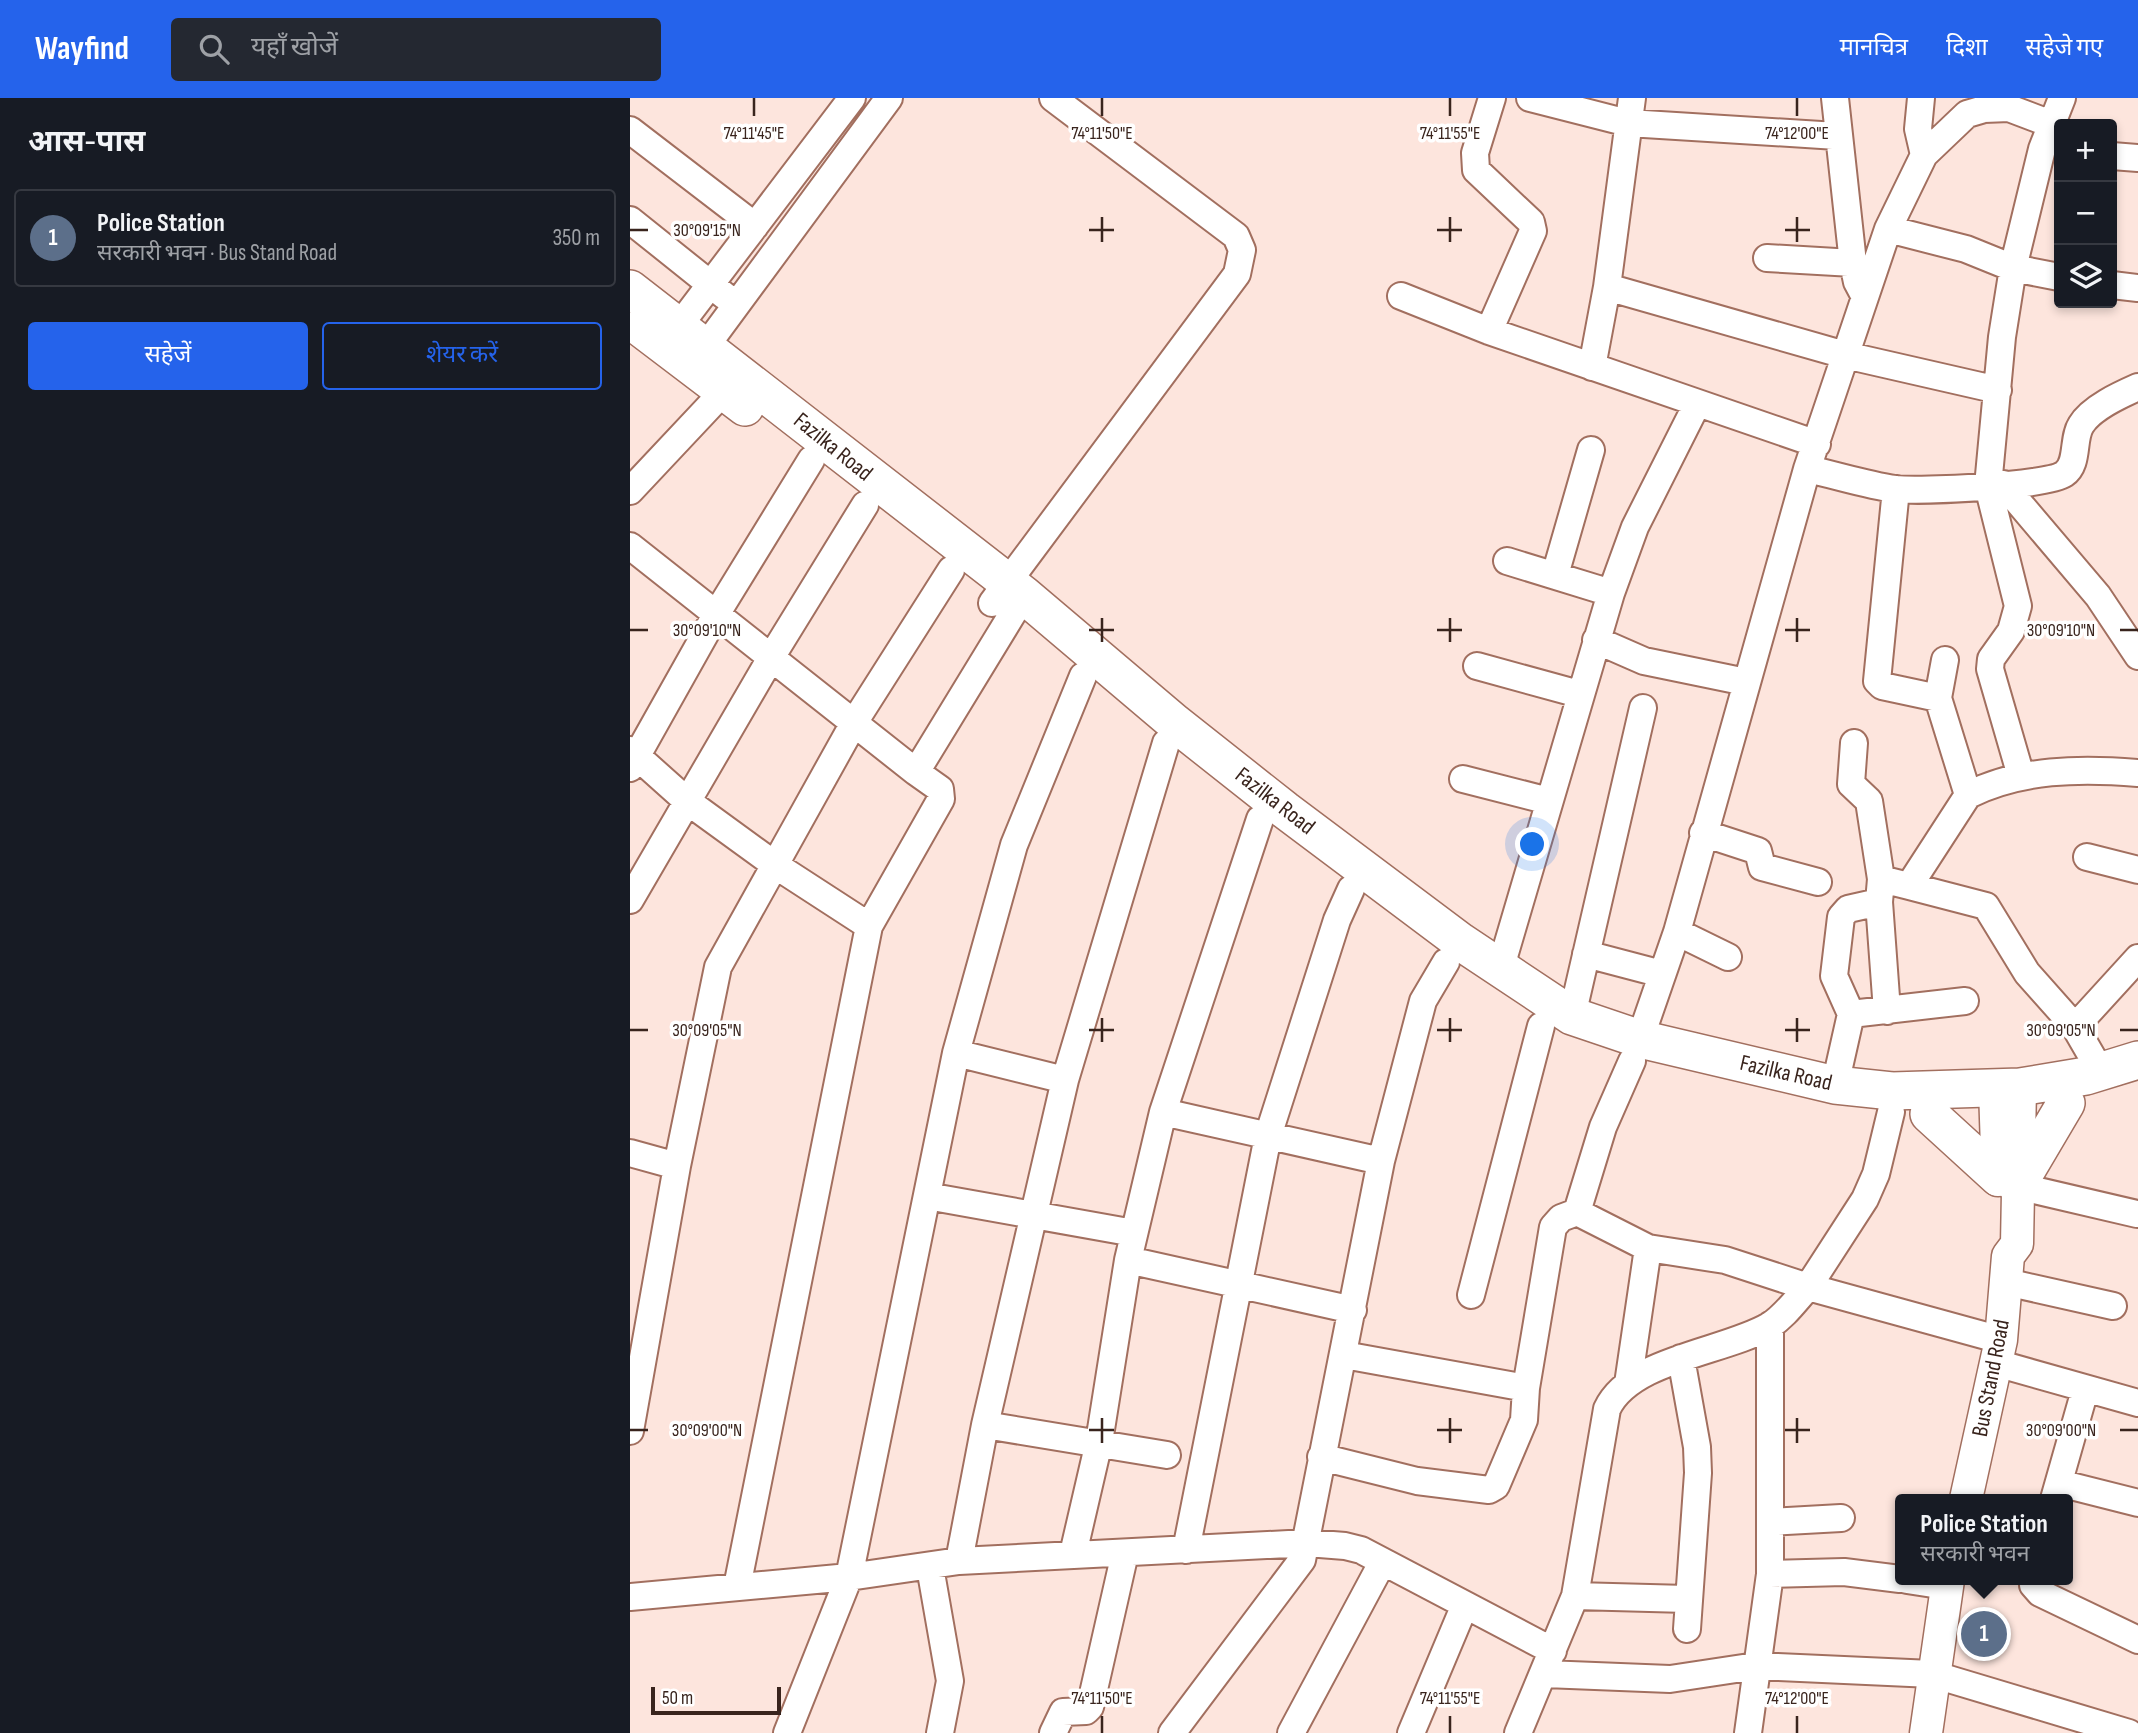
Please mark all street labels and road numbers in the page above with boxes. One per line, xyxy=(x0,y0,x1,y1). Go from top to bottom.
street label: Fazilka Road xyxy=(788,407,878,487)
street label: Fazilka Road xyxy=(1230,761,1320,841)
street label: Fazilka Road xyxy=(1737,1049,1835,1097)
street label: Bus Stand Road xyxy=(1966,1317,2016,1439)

